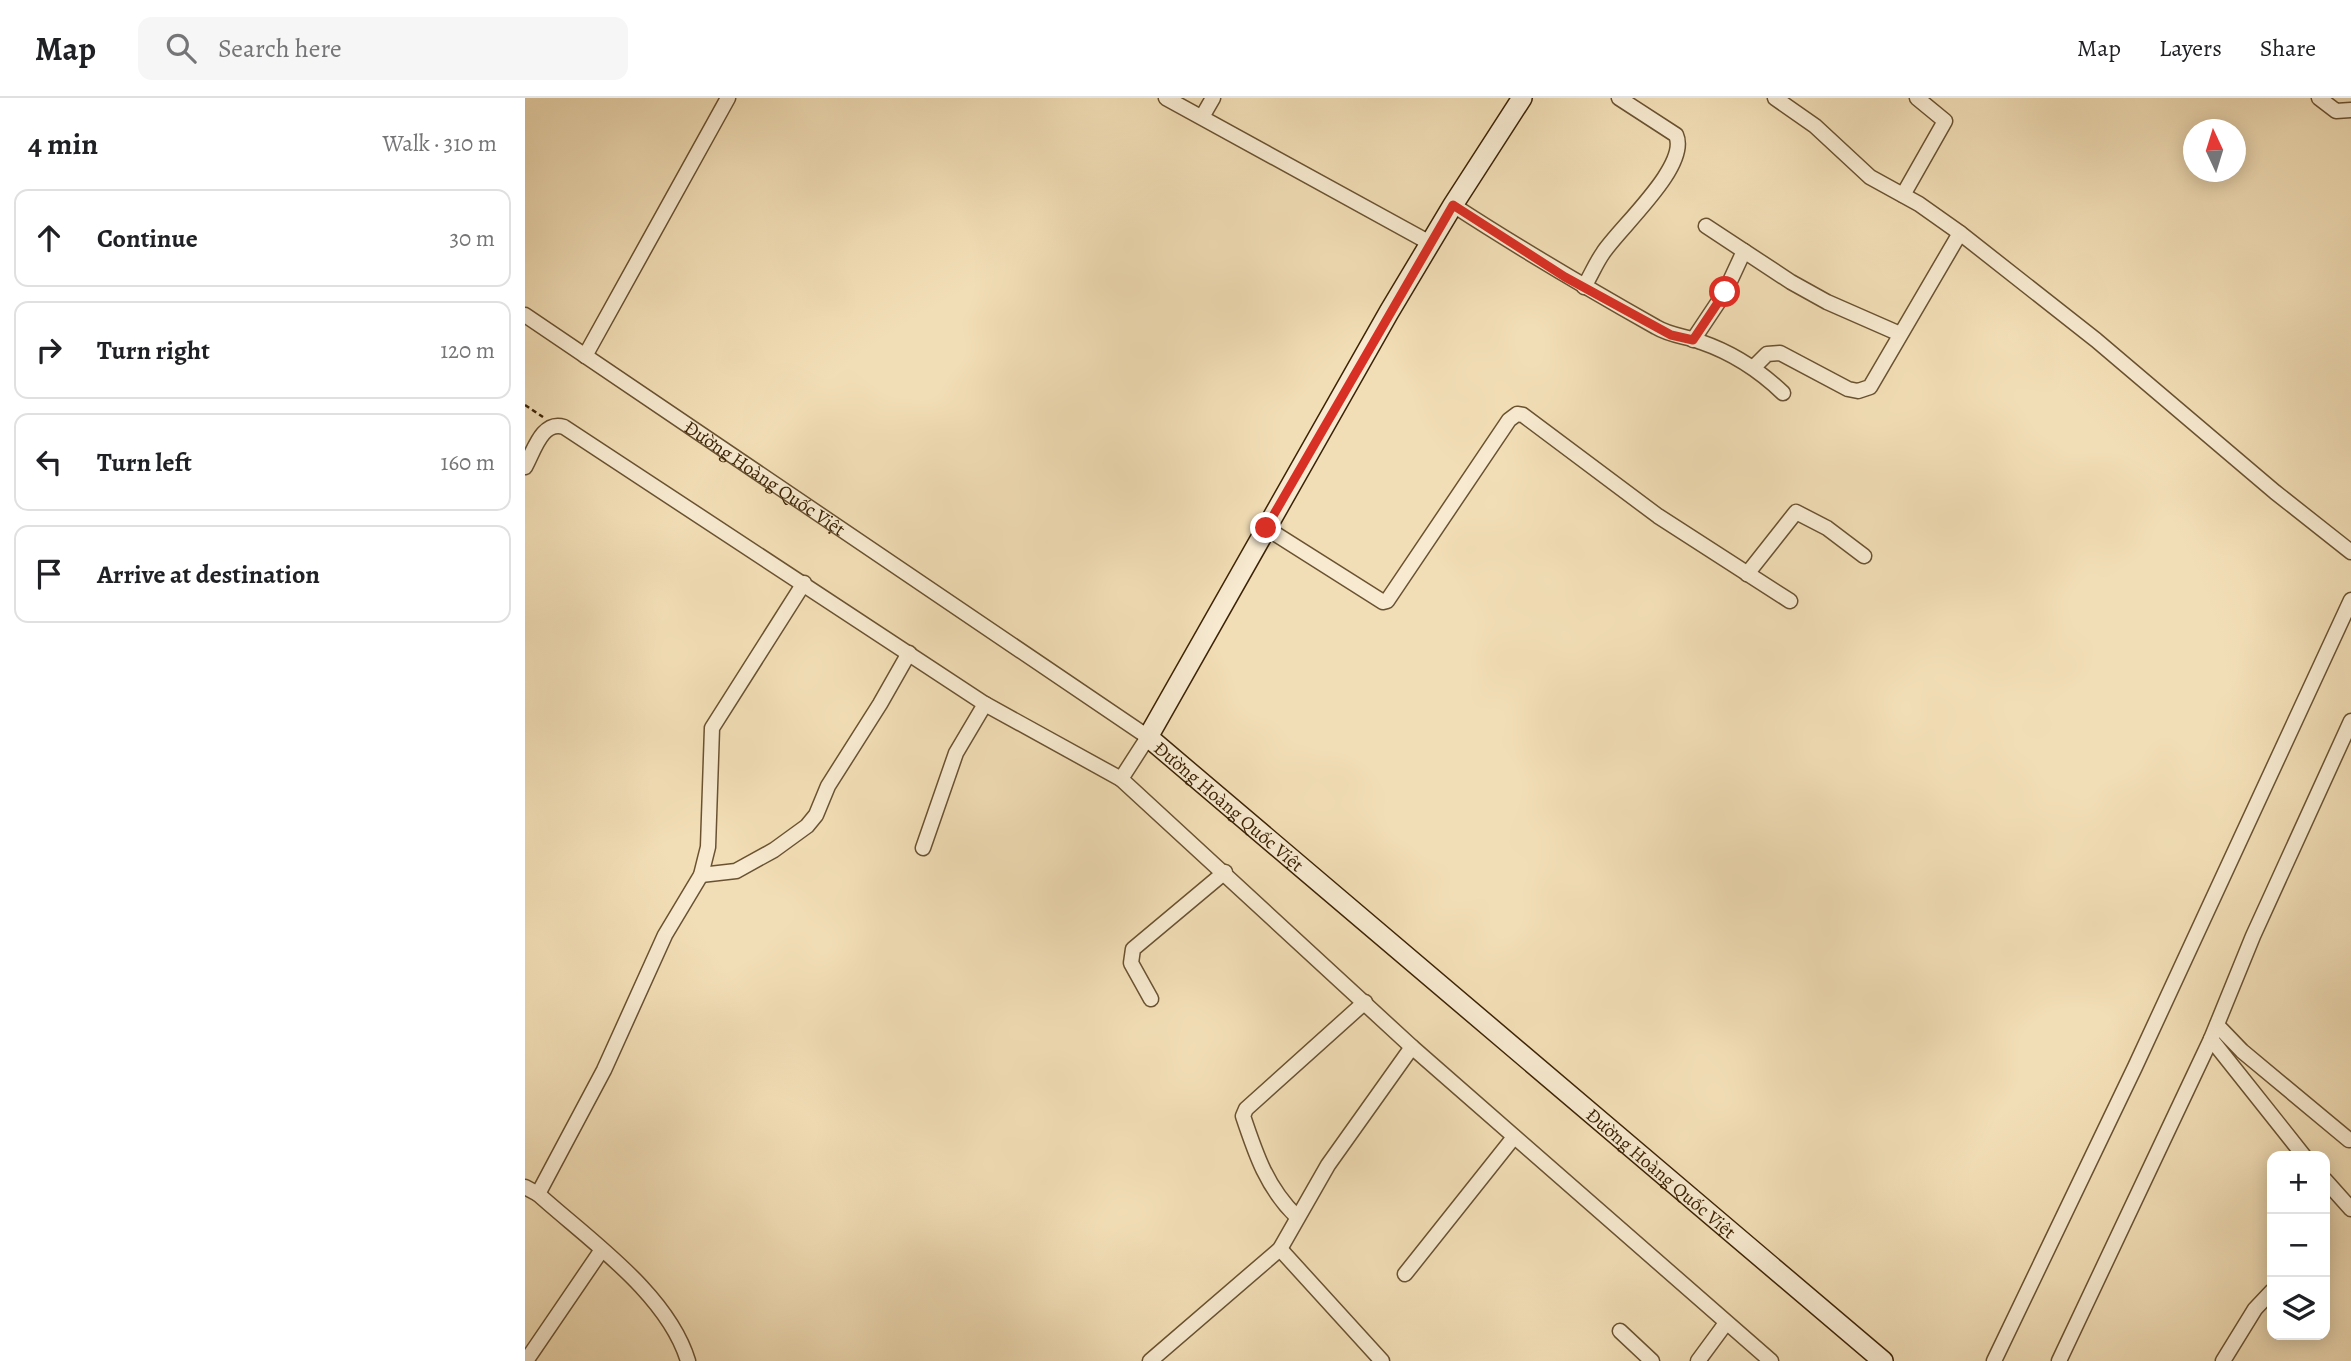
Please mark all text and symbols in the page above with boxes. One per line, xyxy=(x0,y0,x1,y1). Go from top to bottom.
search box xyxy=(138,17,628,80)
text: Map xyxy=(35,26,96,71)
icon: search xyxy=(162,29,200,67)
text: Search here xyxy=(218,31,342,66)
text: Map xyxy=(2077,32,2121,64)
text: Layers xyxy=(2159,32,2222,64)
text: Share xyxy=(2260,32,2316,64)
north arrow xyxy=(2183,119,2246,182)
text: 4 min xyxy=(28,124,98,164)
text: Walk · 310 m xyxy=(383,128,497,159)
icon: ahead xyxy=(30,219,68,257)
text: Continue xyxy=(97,221,198,256)
text: 30 m xyxy=(449,223,495,254)
route start xyxy=(1709,276,1740,307)
icon: right xyxy=(30,331,68,369)
text: Turn right xyxy=(97,333,210,368)
text: 120 m xyxy=(440,335,495,366)
street label: Đường Hoàng Quốc Việt xyxy=(679,415,850,542)
icon: left xyxy=(30,443,68,481)
text: Turn left xyxy=(97,445,192,480)
text: 160 m xyxy=(441,447,495,478)
route end xyxy=(1250,512,1281,543)
icon: arrive xyxy=(30,555,68,593)
text: Arrive at destination xyxy=(97,557,320,592)
street label: Đường Hoàng Quốc Việt xyxy=(1148,735,1309,878)
street label: Đường Hoàng Quốc Việt xyxy=(1580,1102,1741,1245)
map controls xyxy=(2267,1151,2330,1340)
button: + xyxy=(2267,1151,2330,1214)
button: − xyxy=(2267,1214,2330,1277)
button: layers xyxy=(2267,1277,2330,1340)

